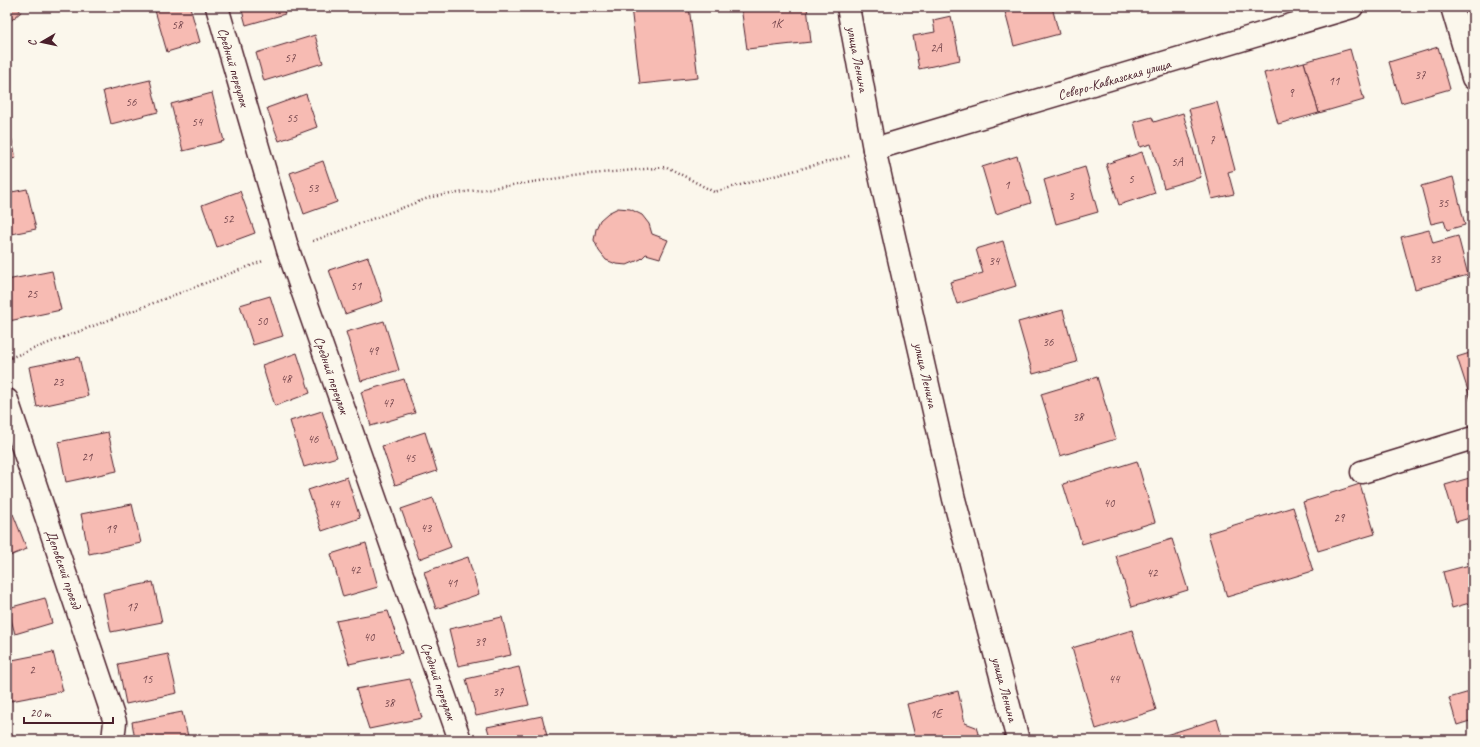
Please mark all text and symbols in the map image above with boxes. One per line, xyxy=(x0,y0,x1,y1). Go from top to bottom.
house number: 1К xyxy=(770,16,785,32)
house number: 58 xyxy=(172,17,184,33)
north arrow xyxy=(22,22,62,62)
street label: улица Ленина xyxy=(843,24,872,95)
street label: Средний переулок xyxy=(214,26,253,110)
text: С xyxy=(25,38,39,47)
house number: 2А xyxy=(930,40,943,56)
house number: 57 xyxy=(285,50,296,66)
street label: Северо-Кавказская улица xyxy=(1056,55,1173,104)
house number: 37 xyxy=(1415,67,1426,83)
house number: 11 xyxy=(1329,73,1340,89)
house number: 9 xyxy=(1288,85,1295,101)
house number: 56 xyxy=(126,94,137,110)
house number: 55 xyxy=(287,110,298,126)
house number: 54 xyxy=(192,114,204,130)
house number: 7 xyxy=(1209,132,1215,148)
house number: 5А xyxy=(1171,154,1184,170)
house number: 5 xyxy=(1128,171,1134,187)
house number: 1 xyxy=(1004,177,1010,193)
house number: 53 xyxy=(308,180,320,196)
house number: 3 xyxy=(1068,188,1075,204)
house number: 35 xyxy=(1438,195,1449,211)
house number: 52 xyxy=(223,211,235,227)
house number: 33 xyxy=(1430,251,1442,267)
house number: 34 xyxy=(989,253,1001,269)
house number: 51 xyxy=(351,278,362,294)
house number: 25 xyxy=(27,286,38,302)
house number: 50 xyxy=(257,313,269,329)
street label: Средний переулок xyxy=(310,334,353,418)
house number: 36 xyxy=(1043,334,1054,350)
street label: улица Ленина xyxy=(910,340,942,411)
house number: 49 xyxy=(368,343,380,359)
house number: 48 xyxy=(281,371,293,387)
house number: 23 xyxy=(53,374,65,390)
house number: 47 xyxy=(383,395,394,411)
house number: 38 xyxy=(1073,409,1085,425)
house number: 46 xyxy=(308,431,319,447)
house number: 21 xyxy=(82,449,93,465)
house number: 45 xyxy=(405,450,416,466)
house number: 40 xyxy=(1104,495,1116,511)
house number: 44 xyxy=(329,496,341,512)
house number: 29 xyxy=(1334,510,1346,526)
house number: 43 xyxy=(421,520,433,536)
house number: 19 xyxy=(106,521,118,537)
street label: Деповский проезд xyxy=(42,527,86,613)
house number: 42 xyxy=(350,562,362,578)
house number: 42 xyxy=(1147,565,1159,581)
house number: 41 xyxy=(447,575,458,591)
house number: 17 xyxy=(127,599,138,615)
house number: 40 xyxy=(364,629,376,645)
house number: 39 xyxy=(475,634,487,650)
street label: Средний переулок xyxy=(417,640,460,724)
street label: улица Ленина xyxy=(987,654,1022,725)
house number: 2 xyxy=(29,662,36,678)
house number: 15 xyxy=(142,671,153,687)
house number: 44 xyxy=(1109,671,1121,687)
house number: 37 xyxy=(493,684,504,700)
house number: 38 xyxy=(384,695,396,711)
scale bar xyxy=(24,699,113,725)
text: 20 m xyxy=(30,705,52,721)
house number: 1Е xyxy=(930,706,943,722)

